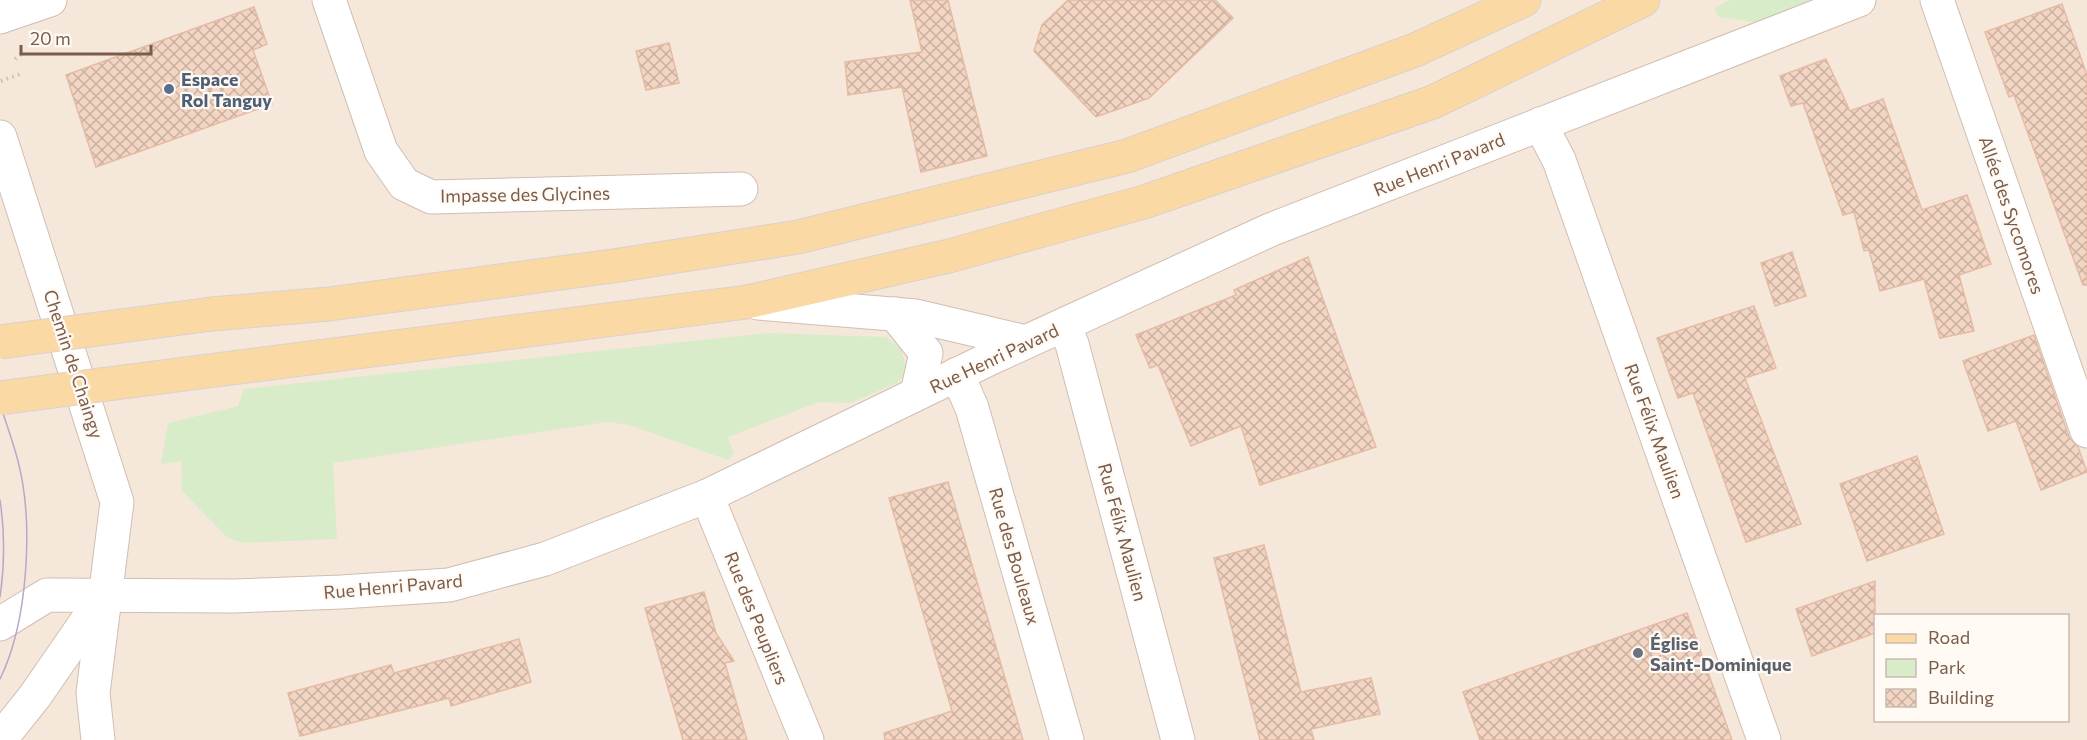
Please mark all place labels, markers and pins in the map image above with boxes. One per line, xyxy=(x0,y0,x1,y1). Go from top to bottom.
place label: Espace Rol Tanguy xyxy=(181,68,272,111)
marker: Espace Rol Tanguy xyxy=(162,82,176,96)
place label: Église Saint-Dominique xyxy=(1650,632,1791,675)
marker: Église Saint-Dominique xyxy=(1631,646,1645,660)

